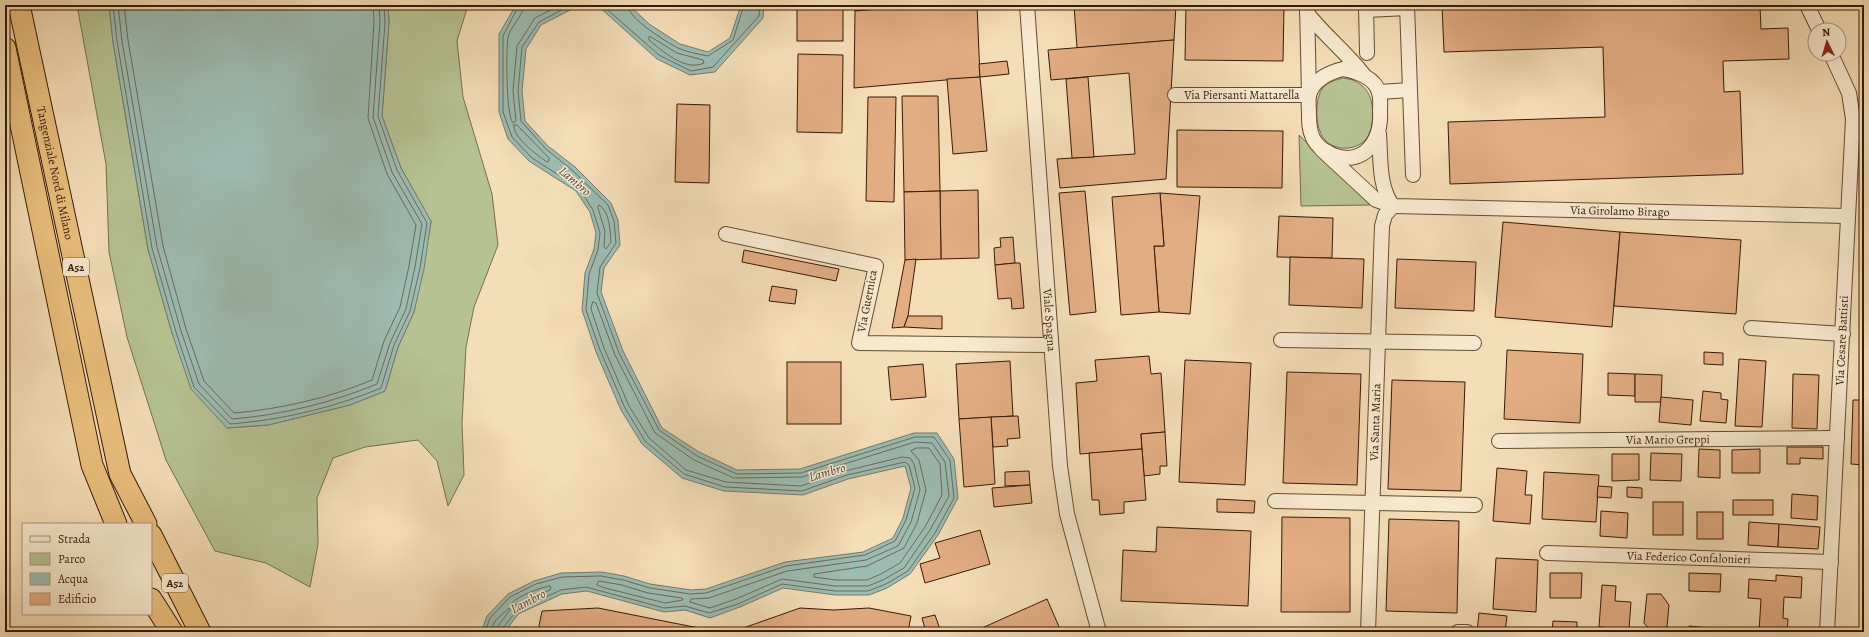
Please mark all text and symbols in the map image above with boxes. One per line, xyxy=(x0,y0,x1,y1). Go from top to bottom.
north arrow xyxy=(1807,22,1847,62)
text: N xyxy=(1822,25,1831,40)
street label: Via Piersanti Mattarella xyxy=(1183,87,1300,103)
street label: Tangenziale Nord di Milano xyxy=(33,105,77,241)
water label: Lambro xyxy=(555,162,595,200)
street label: Via Girolamo Birago xyxy=(1569,202,1670,220)
road number: A52 xyxy=(63,258,89,276)
street label: Via Guernica xyxy=(853,268,881,334)
street label: Viale Spagna xyxy=(1039,287,1060,353)
street label: Via Cesare Battisti xyxy=(1831,295,1852,387)
street label: Via Santa Maria xyxy=(1366,383,1385,462)
street label: Via Mario Greppi xyxy=(1625,431,1710,448)
water label: Lambro xyxy=(807,459,847,485)
legend xyxy=(22,523,152,615)
text: Strada xyxy=(58,531,91,547)
street label: Via Federico Confalonieri xyxy=(1626,548,1751,567)
text: Parco xyxy=(58,551,85,567)
text: Acqua xyxy=(57,571,88,587)
road number: A52 xyxy=(162,574,188,592)
water label: Lambro xyxy=(507,585,549,617)
text: Edificio xyxy=(58,591,96,607)

